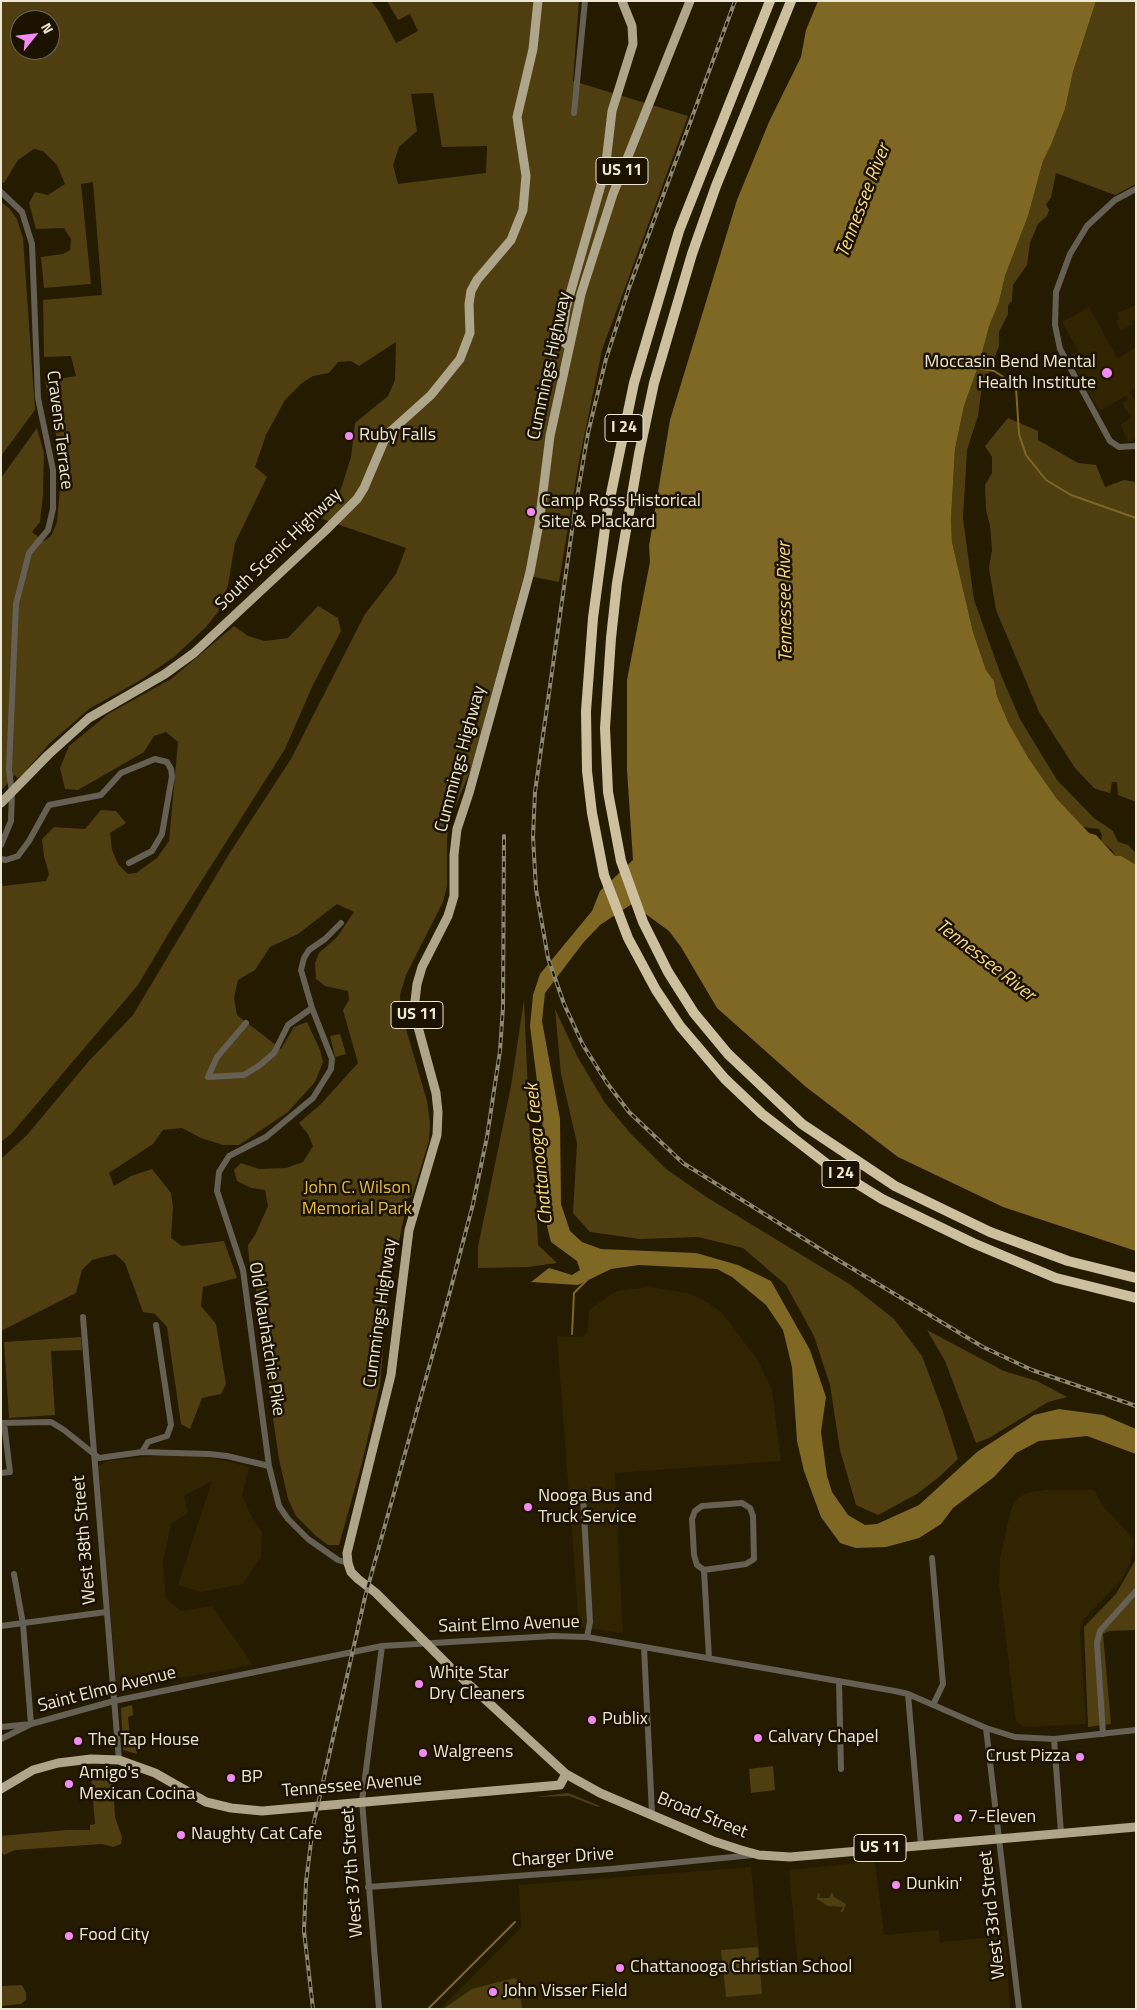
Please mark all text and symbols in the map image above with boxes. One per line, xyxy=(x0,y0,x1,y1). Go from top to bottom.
north arrow xyxy=(10,10,60,60)
text: N xyxy=(36,19,59,37)
water label: Tennessee River xyxy=(832,141,896,261)
road number: US 11 xyxy=(596,158,648,185)
street label: Cummings Highway xyxy=(524,290,576,442)
place label: Moccasin Bend Mental Health Institute xyxy=(924,352,1096,394)
marker: Moccasin Bend Mental Health Institute xyxy=(1100,366,1114,380)
street label: Cravens Terrace xyxy=(41,369,77,491)
road number: I 24 xyxy=(605,414,643,442)
place label: Ruby Falls xyxy=(359,425,436,447)
marker: Ruby Falls xyxy=(343,430,355,442)
street label: South Scenic Highway xyxy=(211,484,347,616)
place label: Camp Ross Historical Site & Plackard xyxy=(541,491,701,534)
marker: Camp Ross Historical Site & Plackard xyxy=(525,506,537,518)
water label: Tennessee River xyxy=(774,542,798,662)
street label: Cummings Highway xyxy=(431,683,491,835)
water label: Tennessee River xyxy=(931,915,1039,1007)
road number: US 11 xyxy=(391,1002,443,1028)
water label: Chattanooga Creek xyxy=(521,1082,559,1226)
road number: I 24 xyxy=(822,1160,860,1188)
park label: John C. Wilson Memorial Park xyxy=(302,1178,412,1220)
street label: Cummings Highway xyxy=(360,1237,402,1389)
street label: Old Wauhatchie Pike xyxy=(243,1261,289,1417)
street label: West 38th Street xyxy=(69,1474,101,1606)
place label: Nooga Bus and Truck Service xyxy=(538,1486,652,1528)
marker: Nooga Bus and Truck Service xyxy=(522,1501,534,1513)
street label: Saint Elmo Avenue xyxy=(438,1612,580,1638)
street label: Saint Elmo Avenue xyxy=(36,1662,178,1718)
place label: White Star Dry Cleaners xyxy=(429,1663,525,1706)
marker: White Star Dry Cleaners xyxy=(413,1678,425,1690)
place label: Publix xyxy=(602,1709,648,1731)
marker: Publix xyxy=(586,1714,598,1726)
place label: Calvary Chapel xyxy=(768,1727,879,1749)
place label: The Tap House xyxy=(88,1730,199,1752)
marker: Calvary Chapel xyxy=(752,1732,764,1744)
marker: The Tap House xyxy=(72,1735,84,1747)
place label: Walgreens xyxy=(433,1742,513,1764)
place label: Crust Pizza xyxy=(986,1746,1070,1768)
marker: Walgreens xyxy=(417,1747,429,1759)
marker: Crust Pizza xyxy=(1074,1751,1086,1763)
place label: Amigo's Mexican Cocina xyxy=(79,1763,195,1806)
place label: BP xyxy=(241,1767,263,1789)
street label: Tennessee Avenue xyxy=(281,1769,423,1803)
marker: BP xyxy=(225,1772,237,1784)
marker: Amigo's Mexican Cocina xyxy=(63,1778,75,1790)
street label: Broad Street xyxy=(654,1788,750,1844)
street label: West 37th Street xyxy=(338,1807,368,1939)
place label: 7-Eleven xyxy=(968,1807,1036,1829)
marker: 7-Eleven xyxy=(952,1812,964,1824)
place label: Naughty Cat Cafe xyxy=(191,1824,322,1846)
marker: Naughty Cat Cafe xyxy=(175,1829,187,1841)
road number: US 11 xyxy=(854,1835,906,1862)
street label: Charger Drive xyxy=(511,1844,615,1872)
street label: West 33rd Street xyxy=(975,1850,1011,1980)
place label: Dunkin' xyxy=(906,1874,963,1896)
marker: Dunkin' xyxy=(890,1879,902,1891)
place label: Food City xyxy=(79,1925,149,1947)
marker: Food City xyxy=(63,1930,75,1942)
place label: Chattanooga Christian School xyxy=(630,1957,852,1979)
marker: Chattanooga Christian School xyxy=(614,1962,626,1974)
place label: John Visser Field xyxy=(503,1981,628,2003)
marker: John Visser Field xyxy=(487,1986,499,1998)

